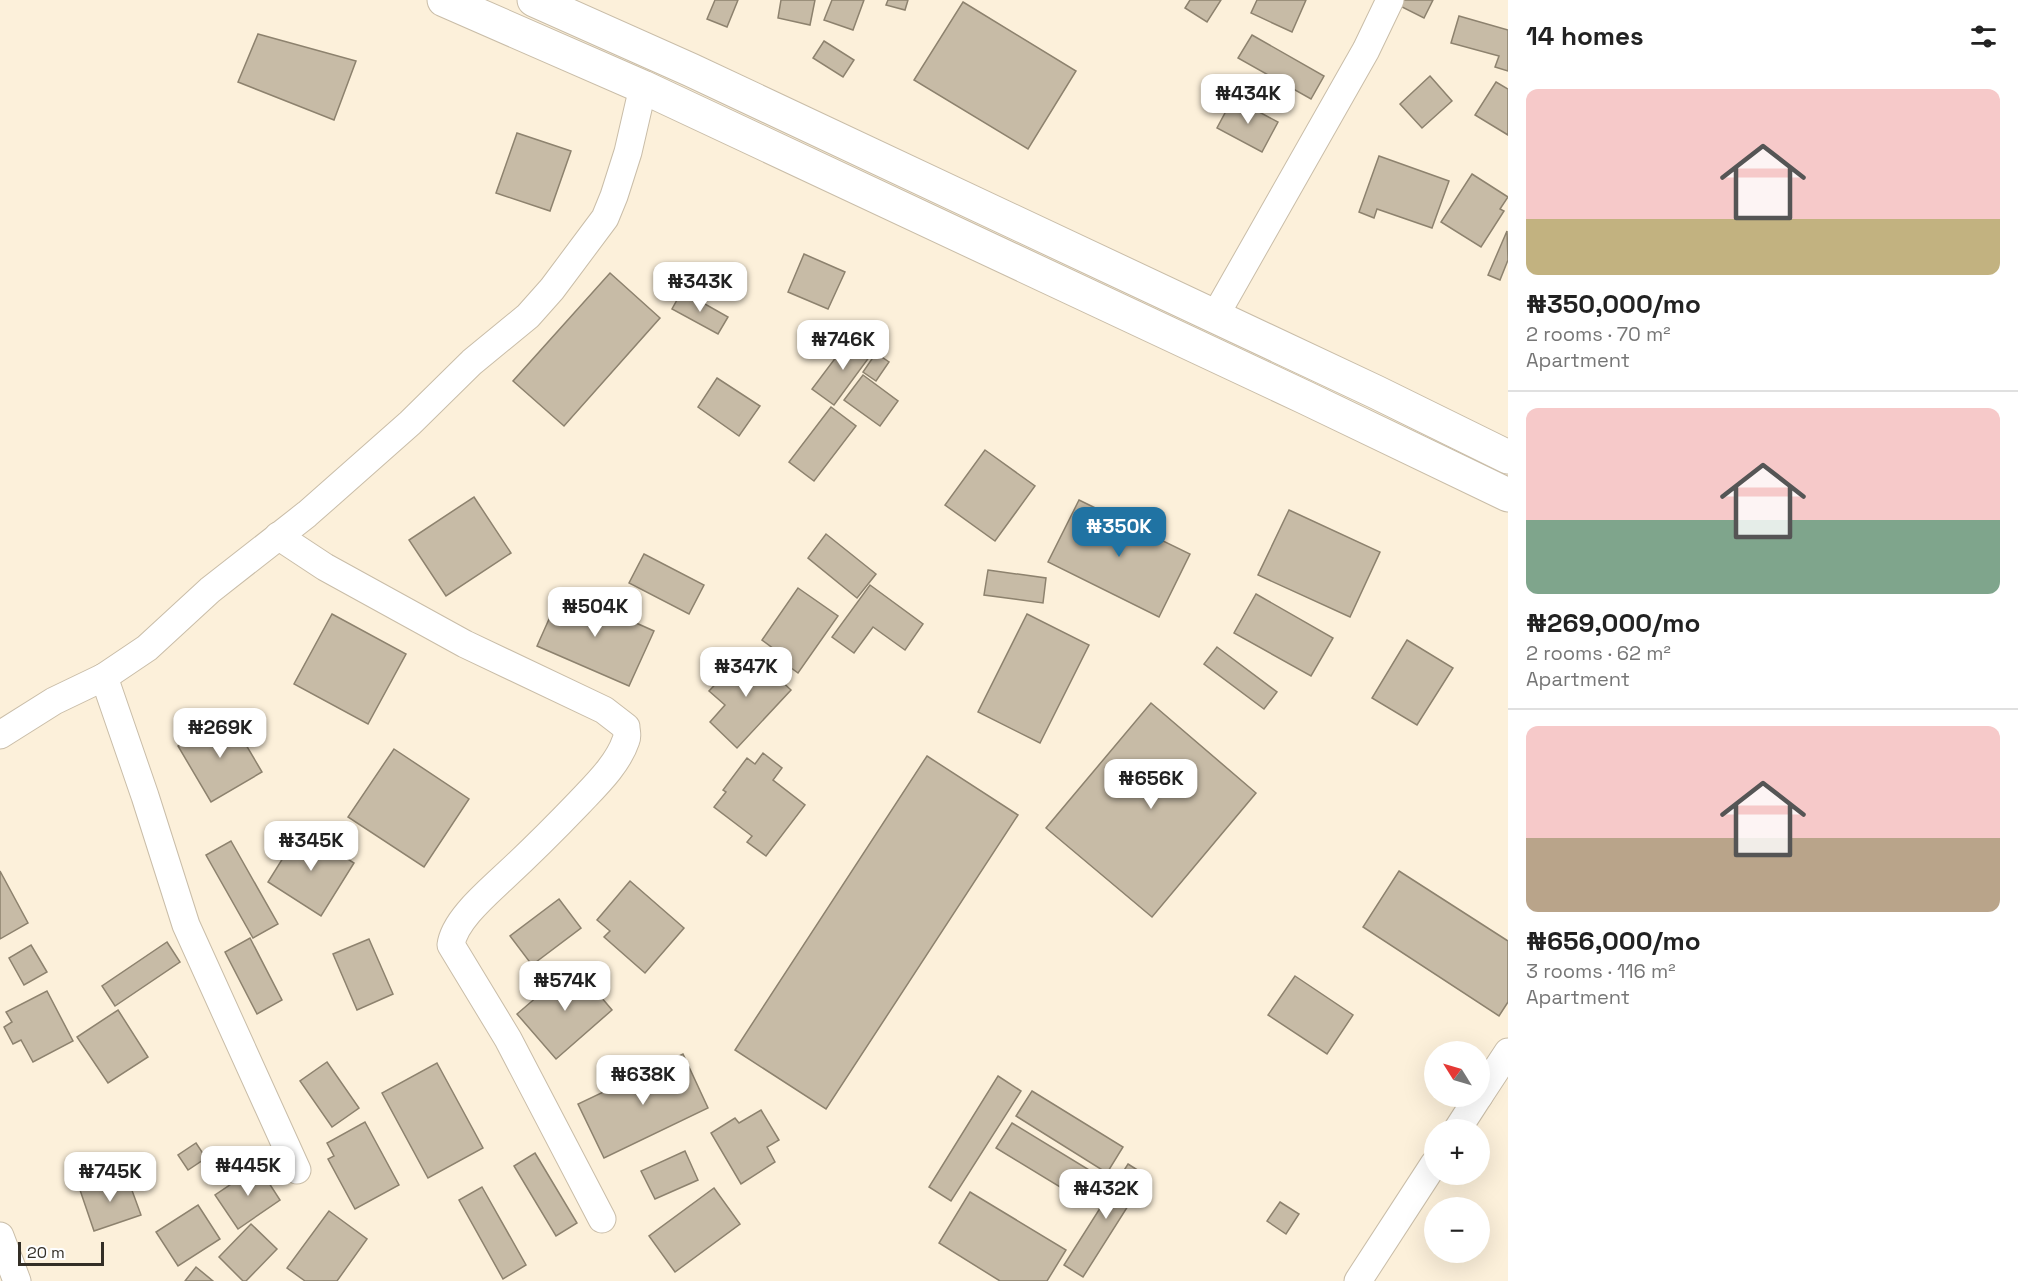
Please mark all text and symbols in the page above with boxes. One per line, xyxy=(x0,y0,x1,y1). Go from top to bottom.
text: 14 homes xyxy=(1526,19,1644,53)
icon: filters xyxy=(1967,20,2000,53)
pin: ₦434K xyxy=(1206,74,1290,125)
text: ₦434K xyxy=(1215,80,1281,106)
icon: home xyxy=(1709,128,1817,236)
pin: ₦343K xyxy=(658,262,742,313)
text: ₦343K xyxy=(667,268,733,294)
text: ₦350,000/mo xyxy=(1526,287,1701,321)
pin: ₦746K xyxy=(801,320,885,371)
text: 2 rooms · 70 m² xyxy=(1526,321,1670,347)
text: ₦746K xyxy=(811,326,875,352)
text: Apartment xyxy=(1526,347,1630,373)
icon: home xyxy=(1709,447,1817,555)
pin: ₦350K xyxy=(1077,507,1161,558)
text: ₦350K xyxy=(1086,513,1152,539)
pin: ₦504K xyxy=(553,587,637,638)
text: ₦504K xyxy=(562,593,628,619)
text: ₦269,000/mo xyxy=(1526,606,1700,640)
text: 2 rooms · 62 m² xyxy=(1526,640,1671,666)
pin: ₦347K xyxy=(704,647,788,698)
text: ₦347K xyxy=(714,653,778,679)
text: Apartment xyxy=(1526,666,1630,692)
pin: ₦269K xyxy=(178,708,262,759)
text: ₦269K xyxy=(187,714,253,740)
pin: ₦656K xyxy=(1109,759,1193,810)
text: ₦656K xyxy=(1118,765,1184,791)
icon: home xyxy=(1709,765,1817,873)
pin: ₦345K xyxy=(269,821,353,872)
text: ₦345K xyxy=(278,827,344,853)
text: ₦656,000/mo xyxy=(1526,924,1701,958)
text: 3 rooms · 116 m² xyxy=(1526,958,1676,984)
pin: ₦574K xyxy=(523,961,607,1012)
text: ₦574K xyxy=(533,967,597,993)
text: Apartment xyxy=(1526,984,1630,1010)
north arrow xyxy=(1424,1041,1490,1107)
map controls xyxy=(1424,1041,1490,1263)
pin: ₦638K xyxy=(601,1055,685,1106)
text: ₦638K xyxy=(610,1061,676,1087)
button: + xyxy=(1424,1119,1490,1185)
pin: ₦445K xyxy=(206,1146,290,1197)
pin: ₦745K xyxy=(68,1152,152,1203)
text: ₦445K xyxy=(215,1152,281,1178)
text: ₦745K xyxy=(78,1158,142,1184)
pin: ₦432K xyxy=(1064,1169,1148,1220)
text: ₦432K xyxy=(1073,1175,1139,1201)
button: − xyxy=(1424,1197,1490,1263)
scale bar xyxy=(18,1239,104,1266)
text: 20 m xyxy=(27,1242,65,1263)

